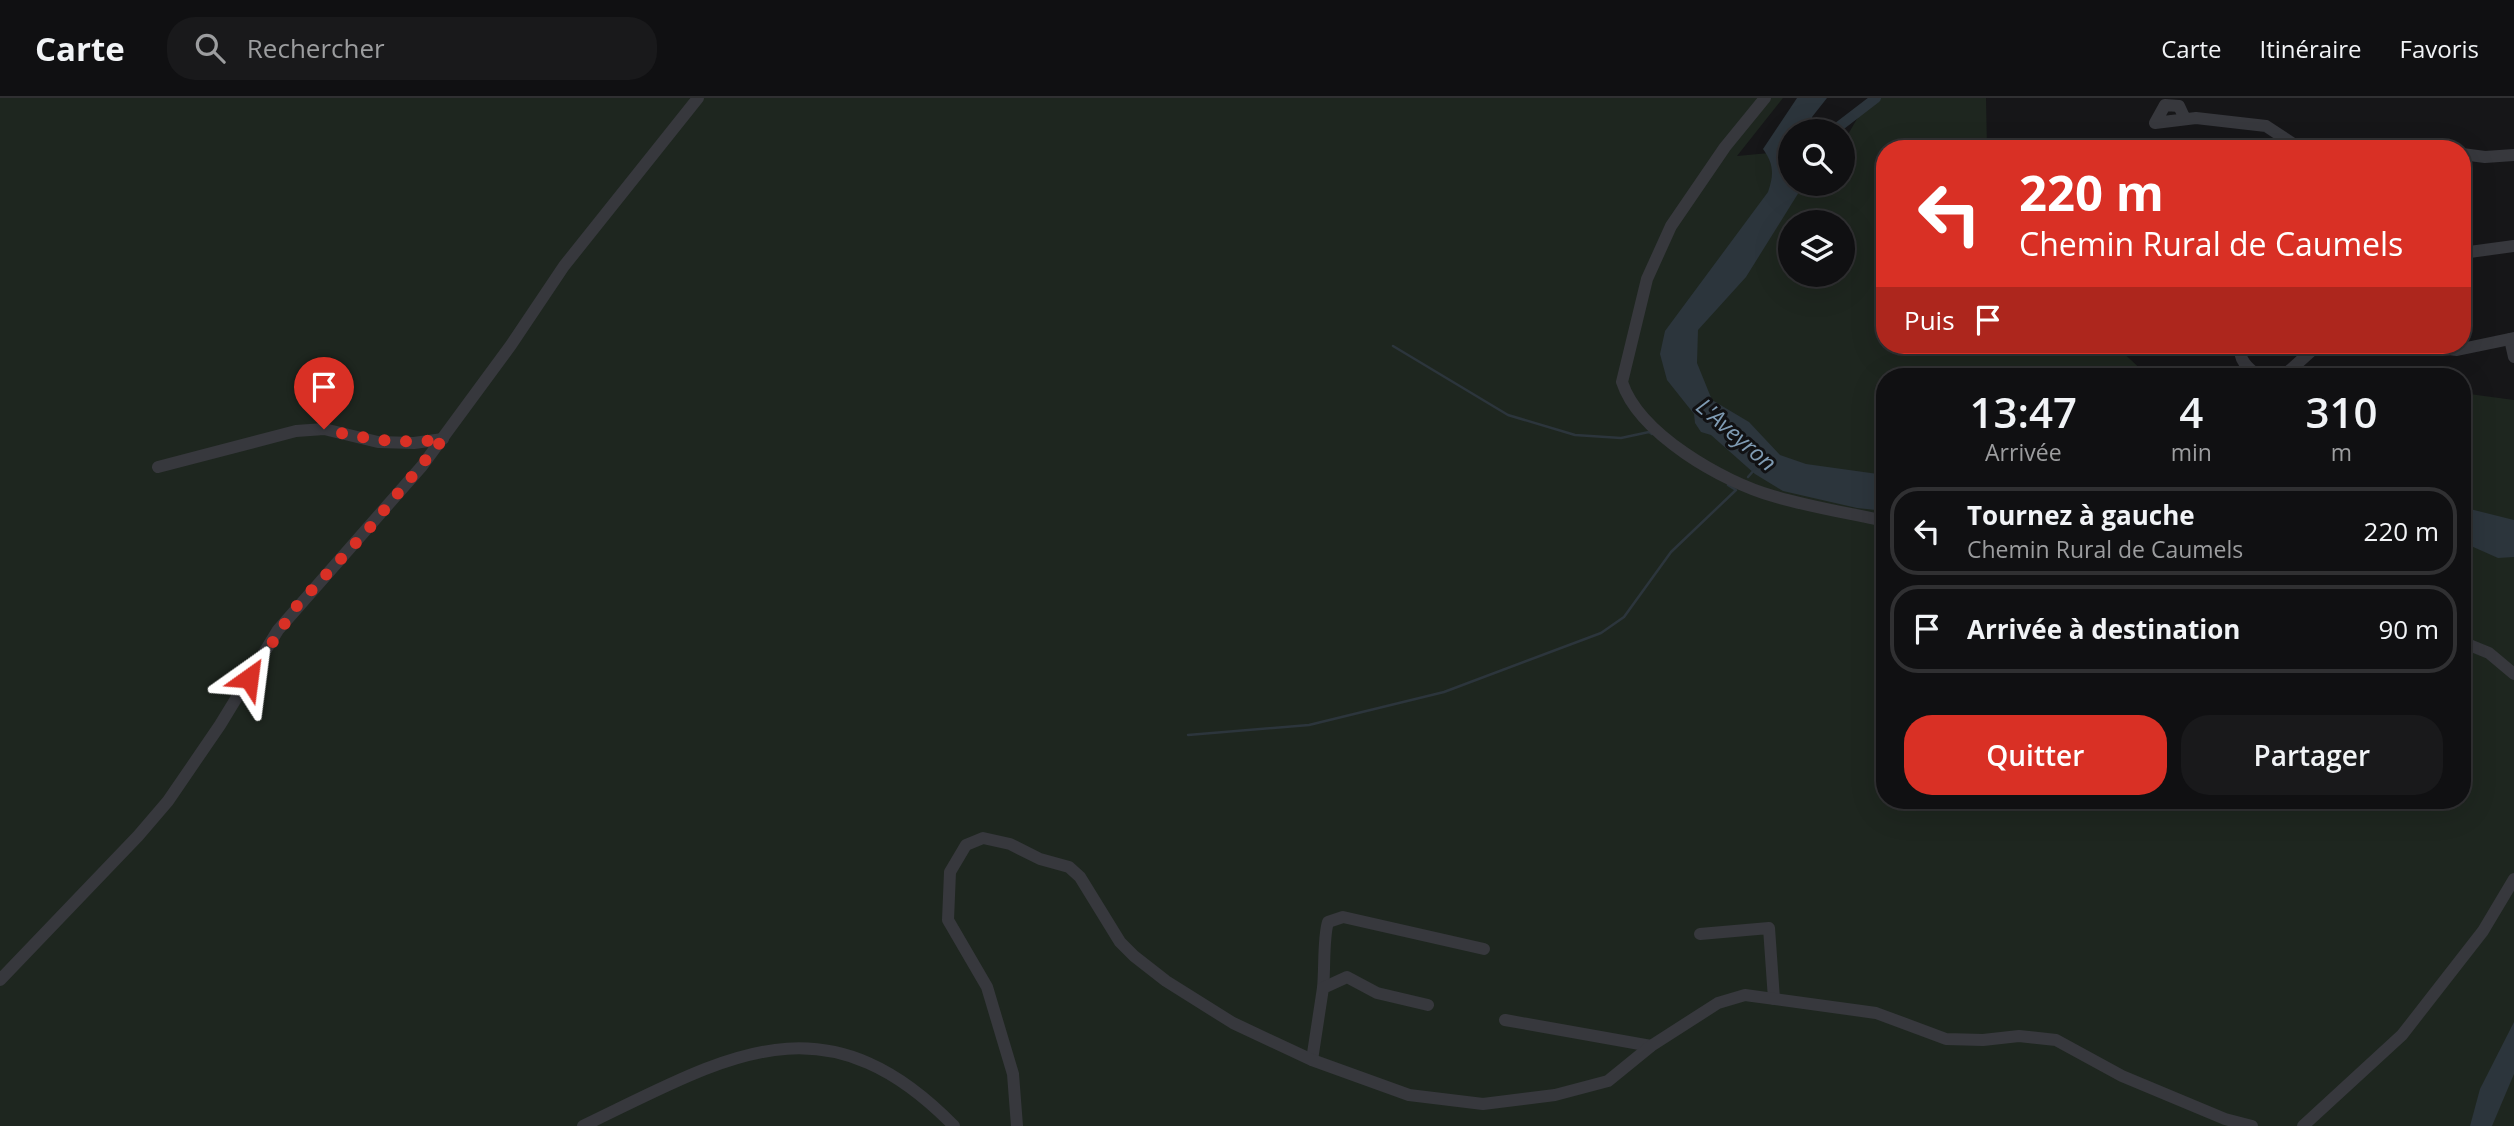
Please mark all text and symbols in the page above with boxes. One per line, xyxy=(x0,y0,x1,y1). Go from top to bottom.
search box xyxy=(167,17,657,80)
text: Carte xyxy=(35,26,125,71)
icon: search xyxy=(191,29,229,67)
text: Rechercher xyxy=(247,30,385,66)
text: Carte xyxy=(2161,32,2222,65)
text: Itinéraire xyxy=(2260,32,2362,65)
text: Favoris xyxy=(2400,32,2479,65)
map controls xyxy=(1778,119,1855,287)
button: search xyxy=(1778,119,1855,196)
text: 220 m xyxy=(2019,159,2164,225)
icon: left xyxy=(1904,168,1995,259)
button: layers xyxy=(1778,210,1855,287)
text: Chemin Rural de Caumels xyxy=(2019,222,2403,265)
icon: arrive xyxy=(1969,301,2007,339)
text: Puis xyxy=(1904,302,1955,338)
pin xyxy=(294,357,354,429)
icon: arrive xyxy=(305,368,343,406)
text: 13:47 xyxy=(1970,383,2077,440)
text: 4 xyxy=(2179,383,2203,440)
text: 310 xyxy=(2305,383,2377,440)
water label: L'Aveyron xyxy=(1690,390,1784,478)
text: Arrivée xyxy=(1985,436,2062,468)
text: min xyxy=(2171,436,2212,468)
text: m xyxy=(2331,436,2352,468)
text: Tournez à gauche xyxy=(1967,497,2195,533)
icon: left xyxy=(1908,512,1946,550)
text: 220 m xyxy=(2364,513,2439,549)
text: Chemin Rural de Caumels xyxy=(1967,533,2243,565)
icon: arrive xyxy=(1908,610,1946,648)
text: Arrivée à destination xyxy=(1967,611,2240,647)
text: 90 m xyxy=(2378,611,2439,647)
position arrow xyxy=(212,641,286,715)
button: Quitter xyxy=(1904,715,2167,795)
button: Partager xyxy=(2181,715,2443,795)

